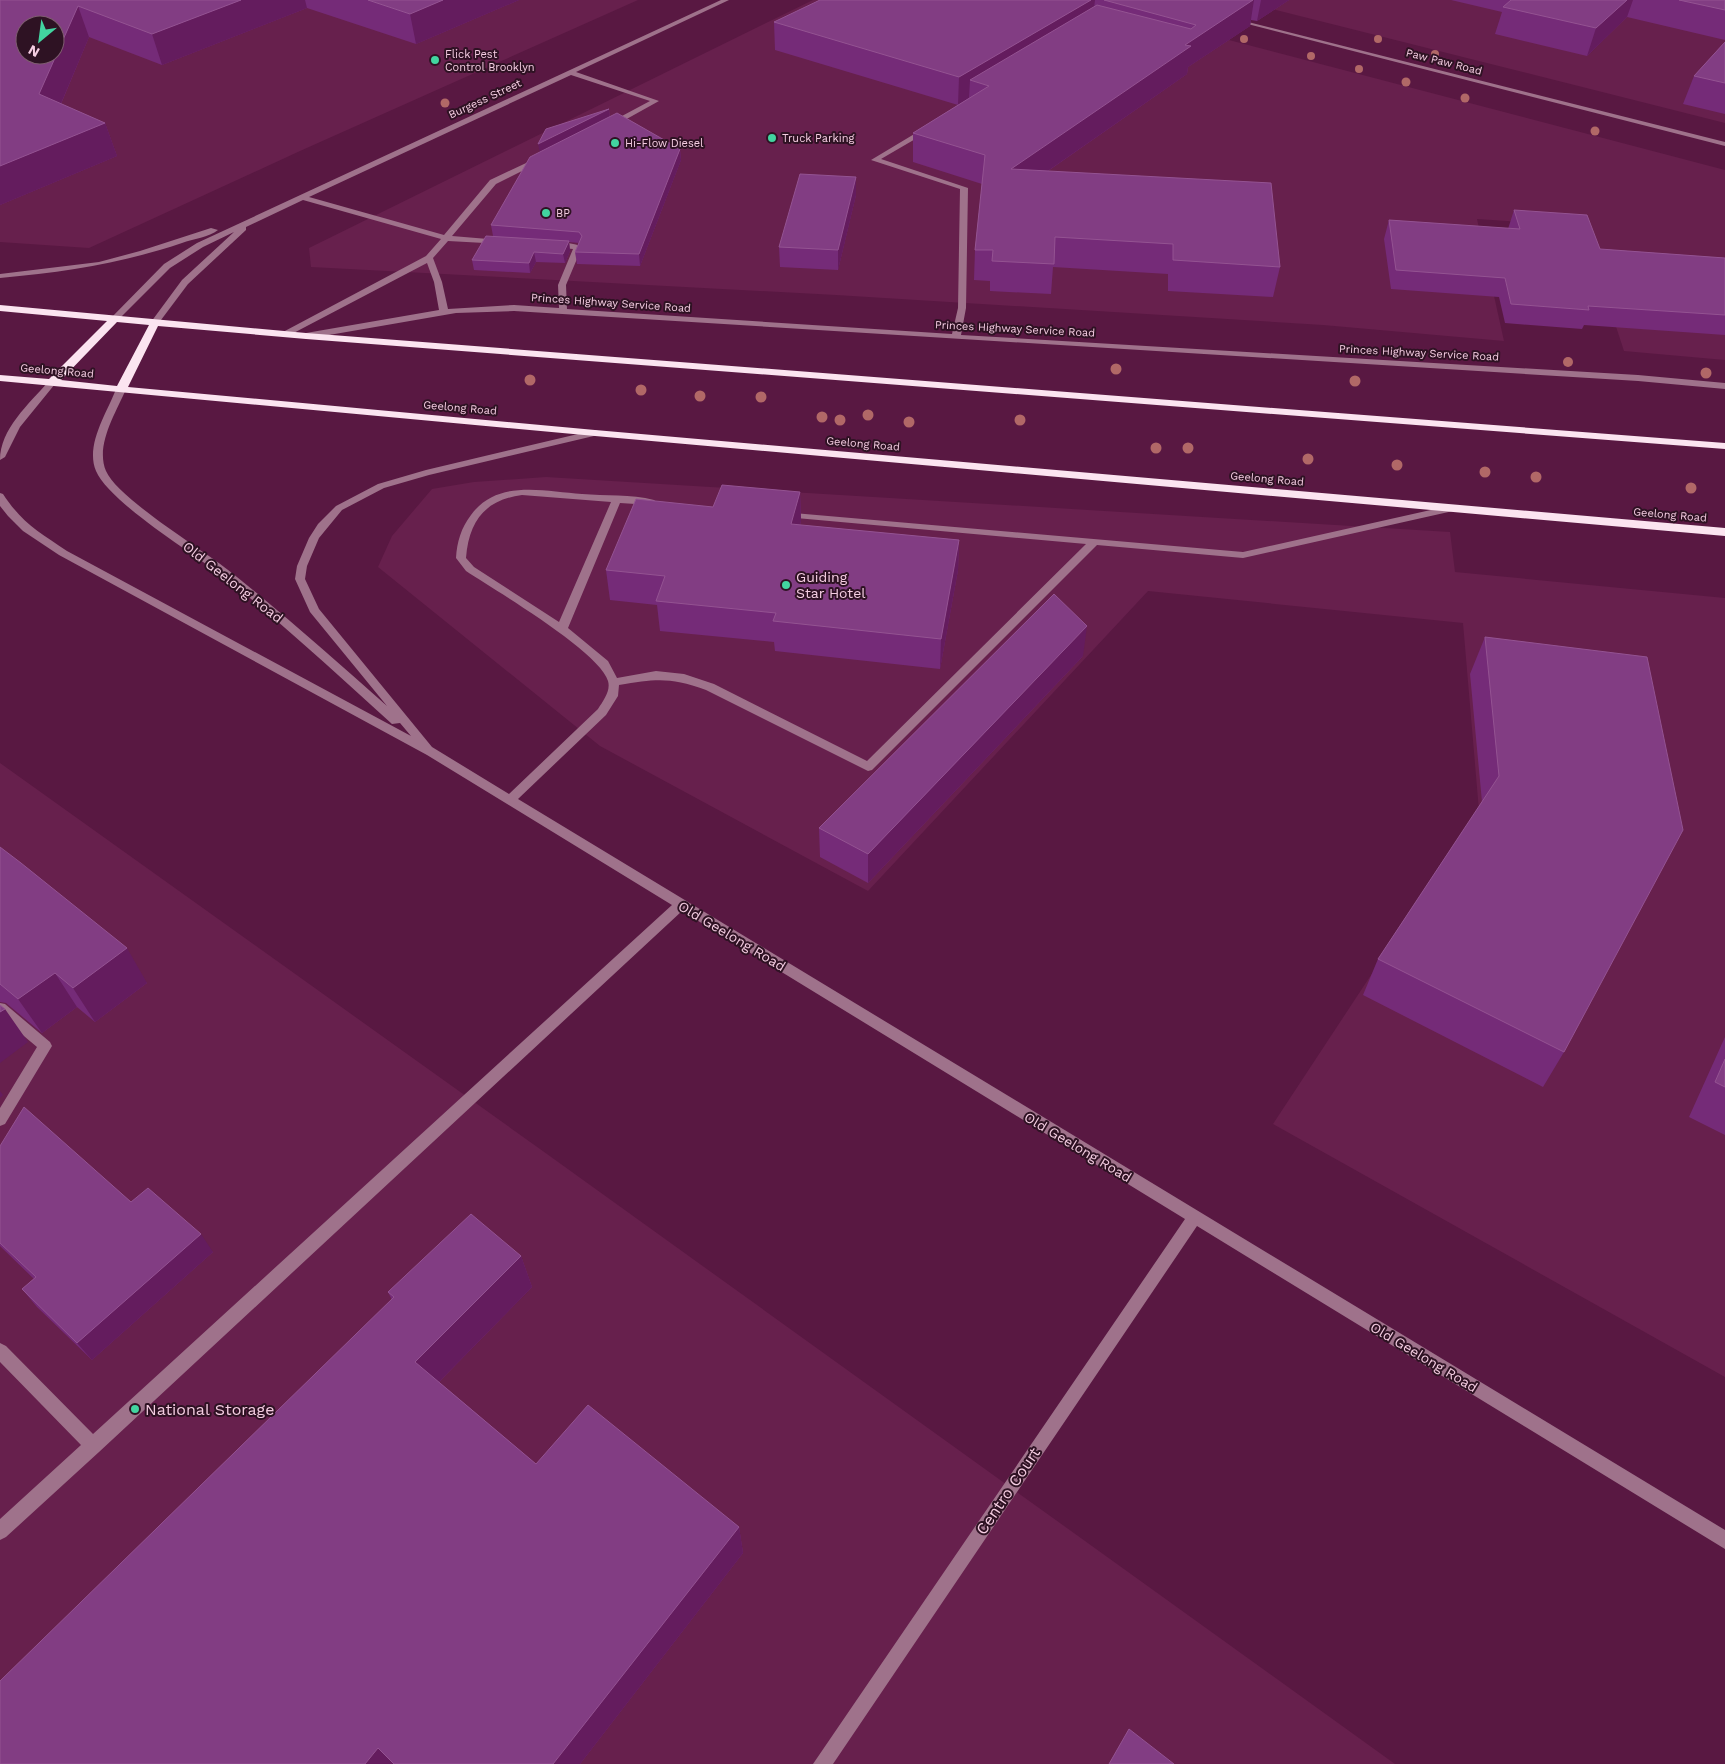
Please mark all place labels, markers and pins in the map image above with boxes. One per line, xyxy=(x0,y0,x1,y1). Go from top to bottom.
place label: Flick Pest Control Brooklyn xyxy=(445,48,535,74)
marker: Flick Pest Control Brooklyn xyxy=(429,54,441,66)
marker: Truck Parking xyxy=(766,132,778,144)
place label: Truck Parking xyxy=(782,132,854,145)
marker: Hi-Flow Diesel xyxy=(609,137,621,149)
place label: Hi-Flow Diesel xyxy=(625,137,704,150)
marker: BP xyxy=(540,207,552,219)
place label: BP xyxy=(556,207,570,220)
place label: Guiding Star Hotel xyxy=(796,569,866,601)
marker: Guiding Star Hotel xyxy=(780,579,792,591)
place label: National Storage xyxy=(145,1400,274,1419)
marker: National Storage xyxy=(129,1403,141,1415)

